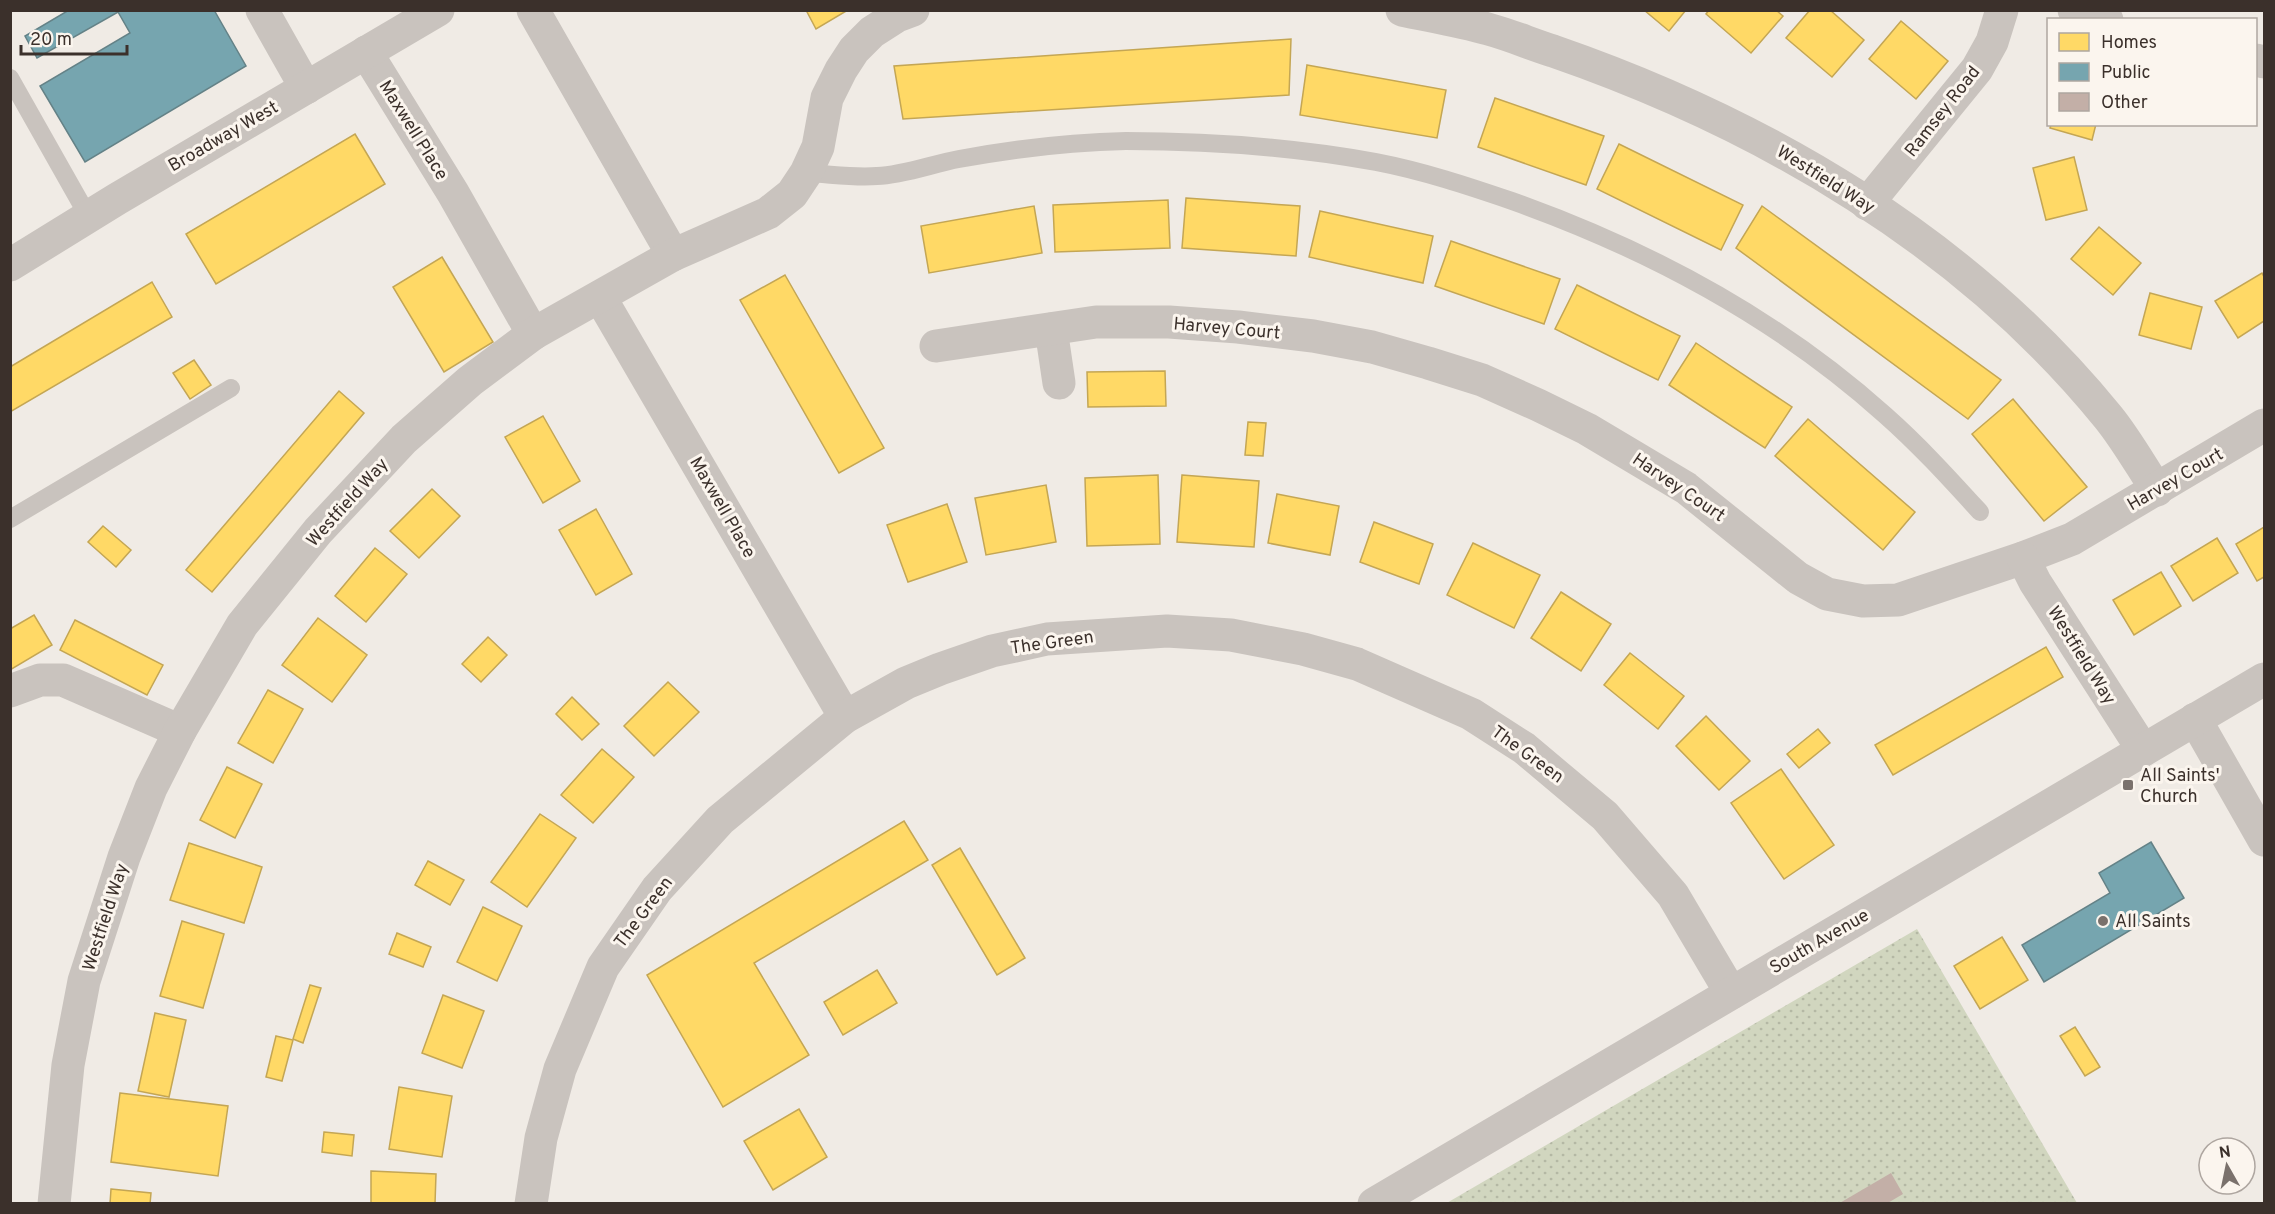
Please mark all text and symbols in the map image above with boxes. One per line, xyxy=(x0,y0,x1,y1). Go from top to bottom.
scale bar xyxy=(21,18,128,56)
legend xyxy=(2047,18,2257,126)
text: 20 m xyxy=(30,29,72,52)
text: Homes xyxy=(2101,32,2157,55)
street label: Ramsey Road xyxy=(1900,62,1986,162)
text: Public xyxy=(2101,62,2151,85)
street label: Maxwell Place xyxy=(373,77,453,185)
text: Other xyxy=(2101,92,2148,115)
street label: Broadway West xyxy=(165,96,283,178)
street label: Westfield Way xyxy=(1772,141,1879,220)
street label: Harvey Court xyxy=(1172,313,1281,346)
street label: Harvey Court xyxy=(2124,444,2228,517)
street label: Harvey Court xyxy=(1627,449,1729,528)
street label: Maxwell Place xyxy=(683,453,760,563)
street label: Westfield Way xyxy=(302,454,394,552)
street label: Westfield Way xyxy=(2041,602,2120,709)
street label: The Green xyxy=(1009,626,1095,661)
street label: The Green xyxy=(1486,721,1568,789)
place label: All Saints' Church xyxy=(2140,765,2220,809)
marker: All Saints' Church xyxy=(2121,778,2135,792)
street label: Westfield Way xyxy=(78,861,135,974)
street label: The Green xyxy=(610,873,679,953)
street label: South Avenue xyxy=(1766,905,1874,980)
place label: All Saints xyxy=(2115,911,2191,934)
marker: All Saints xyxy=(2096,914,2110,928)
north arrow xyxy=(2197,1136,2257,1196)
text: N xyxy=(2218,1142,2232,1164)

